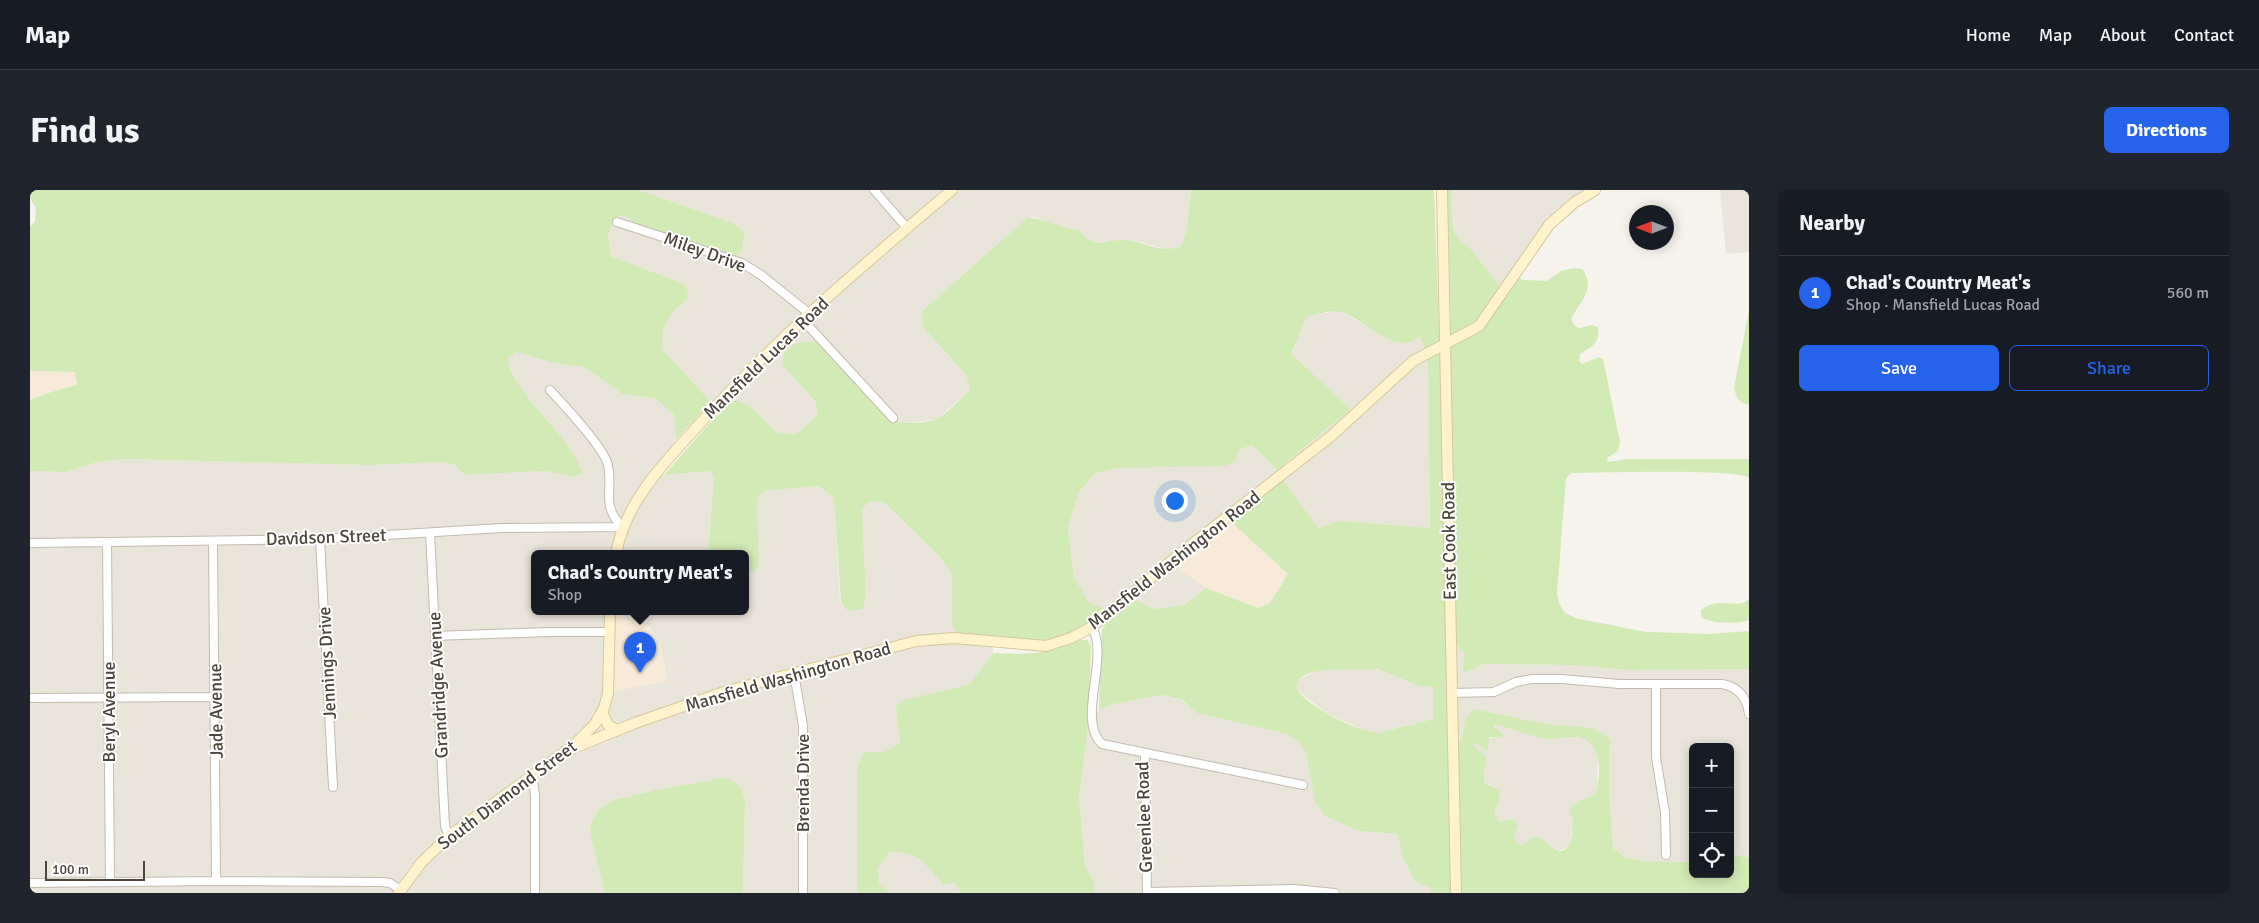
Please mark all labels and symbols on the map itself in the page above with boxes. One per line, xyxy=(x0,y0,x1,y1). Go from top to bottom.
north arrow xyxy=(1629,205,1674,250)
street label: Miley Drive xyxy=(661,227,749,277)
street label: Mansfield Lucas Road xyxy=(699,292,833,424)
street label: East Cook Road xyxy=(1437,482,1461,600)
street label: Mansfield Washington Road xyxy=(1083,486,1265,634)
your location xyxy=(1162,488,1188,514)
street label: Davidson Street xyxy=(265,524,387,550)
street label: Jennings Drive xyxy=(313,606,341,720)
street label: Grandridge Avenue xyxy=(423,611,453,759)
pin: 1 xyxy=(624,632,656,673)
street label: Mansfield Washington Road xyxy=(683,637,893,717)
street label: Beryl Avenue xyxy=(98,662,120,762)
street label: Jade Avenue xyxy=(204,663,228,759)
street label: Brenda Drive xyxy=(792,734,814,832)
street label: South Diamond Street xyxy=(433,735,581,855)
street label: Greenlee Road xyxy=(1131,761,1157,873)
scale bar xyxy=(45,858,145,881)

